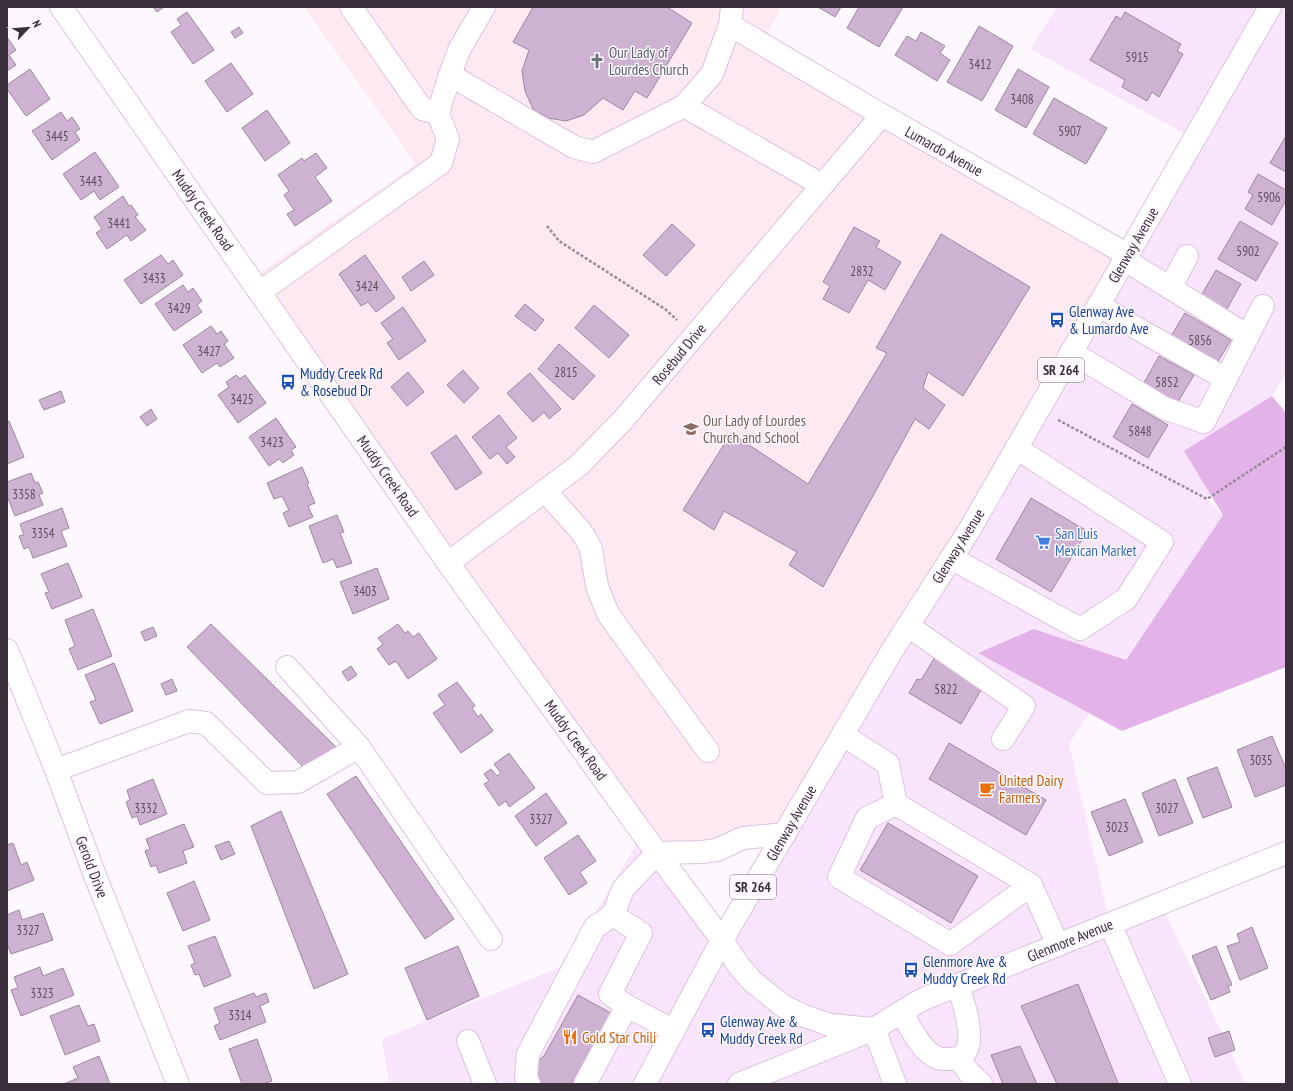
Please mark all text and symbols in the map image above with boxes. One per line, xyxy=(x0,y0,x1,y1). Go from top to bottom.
north arrow xyxy=(8,8,48,48)
text: N xyxy=(29,18,45,29)
place label: Our Lady of Lourdes Church xyxy=(609,43,689,79)
house number: 5915 xyxy=(1125,49,1149,66)
church icon: Our Lady of Lourdes Church xyxy=(588,52,606,70)
house number: 3412 xyxy=(968,56,992,73)
house number: 3408 xyxy=(1010,91,1034,108)
street label: Lumardo Avenue xyxy=(902,122,986,180)
house number: 5907 xyxy=(1058,123,1082,140)
house number: 3445 xyxy=(45,128,69,145)
street label: Muddy Creek Road xyxy=(168,166,238,254)
house number: 3443 xyxy=(79,173,103,190)
house number: 5906 xyxy=(1257,189,1281,206)
street label: Glenway Avenue xyxy=(1104,204,1162,286)
house number: 3441 xyxy=(107,215,131,232)
house number: 5902 xyxy=(1236,243,1260,260)
house number: 2832 xyxy=(850,263,874,280)
house number: 3433 xyxy=(142,270,166,287)
house number: 3424 xyxy=(355,278,379,295)
house number: 3429 xyxy=(167,300,191,317)
place label: Glenway Ave & Lumardo Ave xyxy=(1069,302,1149,338)
bus stop icon: Glenway Ave & Lumardo Ave xyxy=(1048,311,1066,329)
street label: Rosebud Drive xyxy=(648,319,710,389)
house number: 5856 xyxy=(1188,332,1212,349)
house number: 3427 xyxy=(197,343,221,360)
road number: SR 264 xyxy=(1038,358,1084,382)
place label: Muddy Creek Rd & Rosebud Dr xyxy=(300,364,383,400)
house number: 2815 xyxy=(554,364,578,381)
bus stop icon: Muddy Creek Rd & Rosebud Dr xyxy=(279,373,297,391)
house number: 5852 xyxy=(1155,374,1179,391)
house number: 3425 xyxy=(230,391,254,408)
place label: Our Lady of Lourdes Church and School xyxy=(703,411,806,447)
school or university icon: Our Lady of Lourdes Church and School xyxy=(682,420,700,438)
house number: 5848 xyxy=(1128,423,1152,440)
street label: Muddy Creek Road xyxy=(353,432,423,520)
house number: 3423 xyxy=(260,434,284,451)
house number: 3358 xyxy=(12,486,36,503)
street label: Glenway Avenue xyxy=(928,505,988,587)
place label: San Luis Mexican Market xyxy=(1055,524,1137,560)
house number: 3354 xyxy=(31,525,55,542)
supermarket icon: San Luis Mexican Market xyxy=(1034,533,1052,551)
house number: 3403 xyxy=(353,583,377,600)
house number: 5822 xyxy=(934,681,958,698)
street label: Muddy Creek Road xyxy=(540,696,612,784)
house number: 3035 xyxy=(1249,752,1273,769)
place label: United Dairy Farmers xyxy=(999,771,1064,807)
cafe icon: United Dairy Farmers xyxy=(978,780,996,798)
street label: Glenway Avenue xyxy=(762,782,820,864)
house number: 3332 xyxy=(134,800,158,817)
house number: 3027 xyxy=(1155,800,1179,817)
house number: 3327 xyxy=(529,811,553,828)
house number: 3023 xyxy=(1105,819,1129,836)
street label: Gerold Drive xyxy=(72,833,112,901)
road number: SR 264 xyxy=(730,875,776,899)
street label: Glenmore Avenue xyxy=(1024,914,1116,966)
house number: 3327 xyxy=(16,922,40,939)
place label: Glenmore Ave & Muddy Creek Rd xyxy=(923,952,1008,988)
bus stop icon: Glenmore Ave & Muddy Creek Rd xyxy=(902,961,920,979)
house number: 3323 xyxy=(30,985,54,1002)
house number: 3314 xyxy=(228,1007,252,1024)
place label: Glenway Ave & Muddy Creek Rd xyxy=(720,1012,803,1048)
bus stop icon: Glenway Ave & Muddy Creek Rd xyxy=(699,1021,717,1039)
restaurant icon: Gold Star Chili xyxy=(561,1028,579,1046)
place label: Gold Star Chili xyxy=(582,1028,656,1047)

